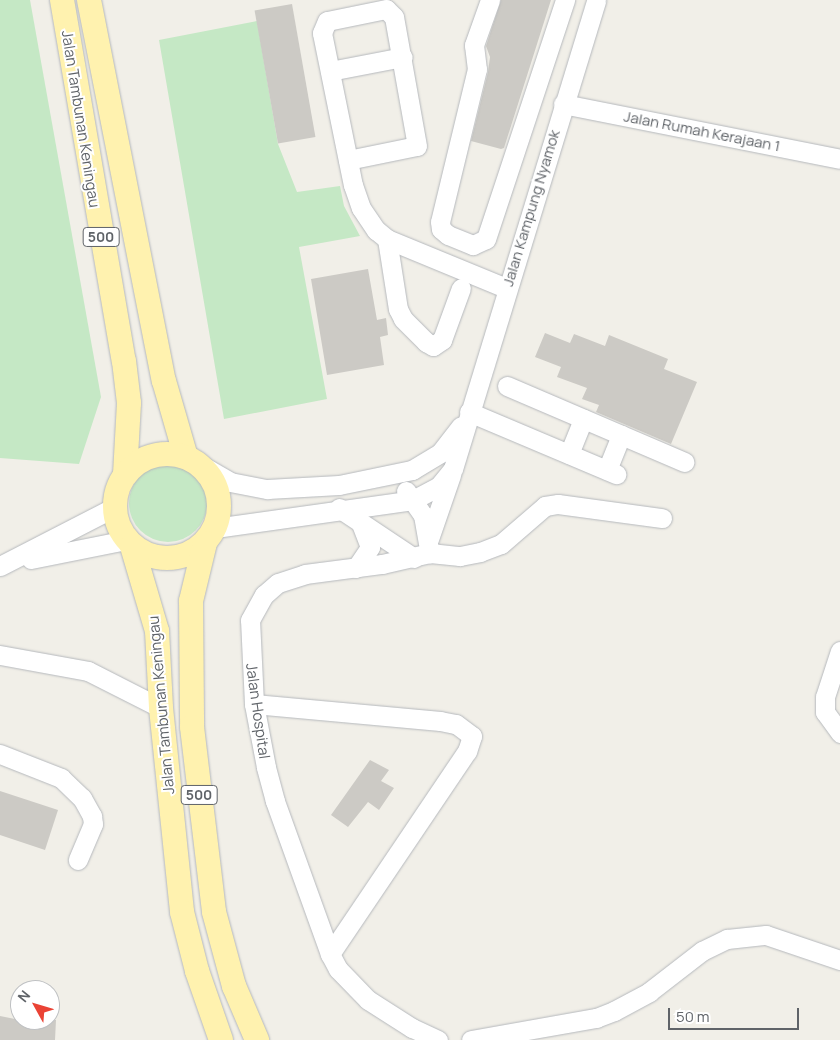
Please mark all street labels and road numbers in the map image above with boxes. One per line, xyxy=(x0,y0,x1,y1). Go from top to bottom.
street label: Jalan Tambunan Keningau xyxy=(58,29,104,209)
street label: Jalan Rumah Kerajaan 1 xyxy=(622,107,782,155)
street label: Jalan Kampung Nyamok xyxy=(499,128,563,288)
road number: 500 xyxy=(82,226,120,248)
street label: Jalan Tambunan Keningau xyxy=(144,615,178,795)
street label: Jalan Hospital xyxy=(242,662,274,760)
road number: 500 xyxy=(180,784,218,806)

